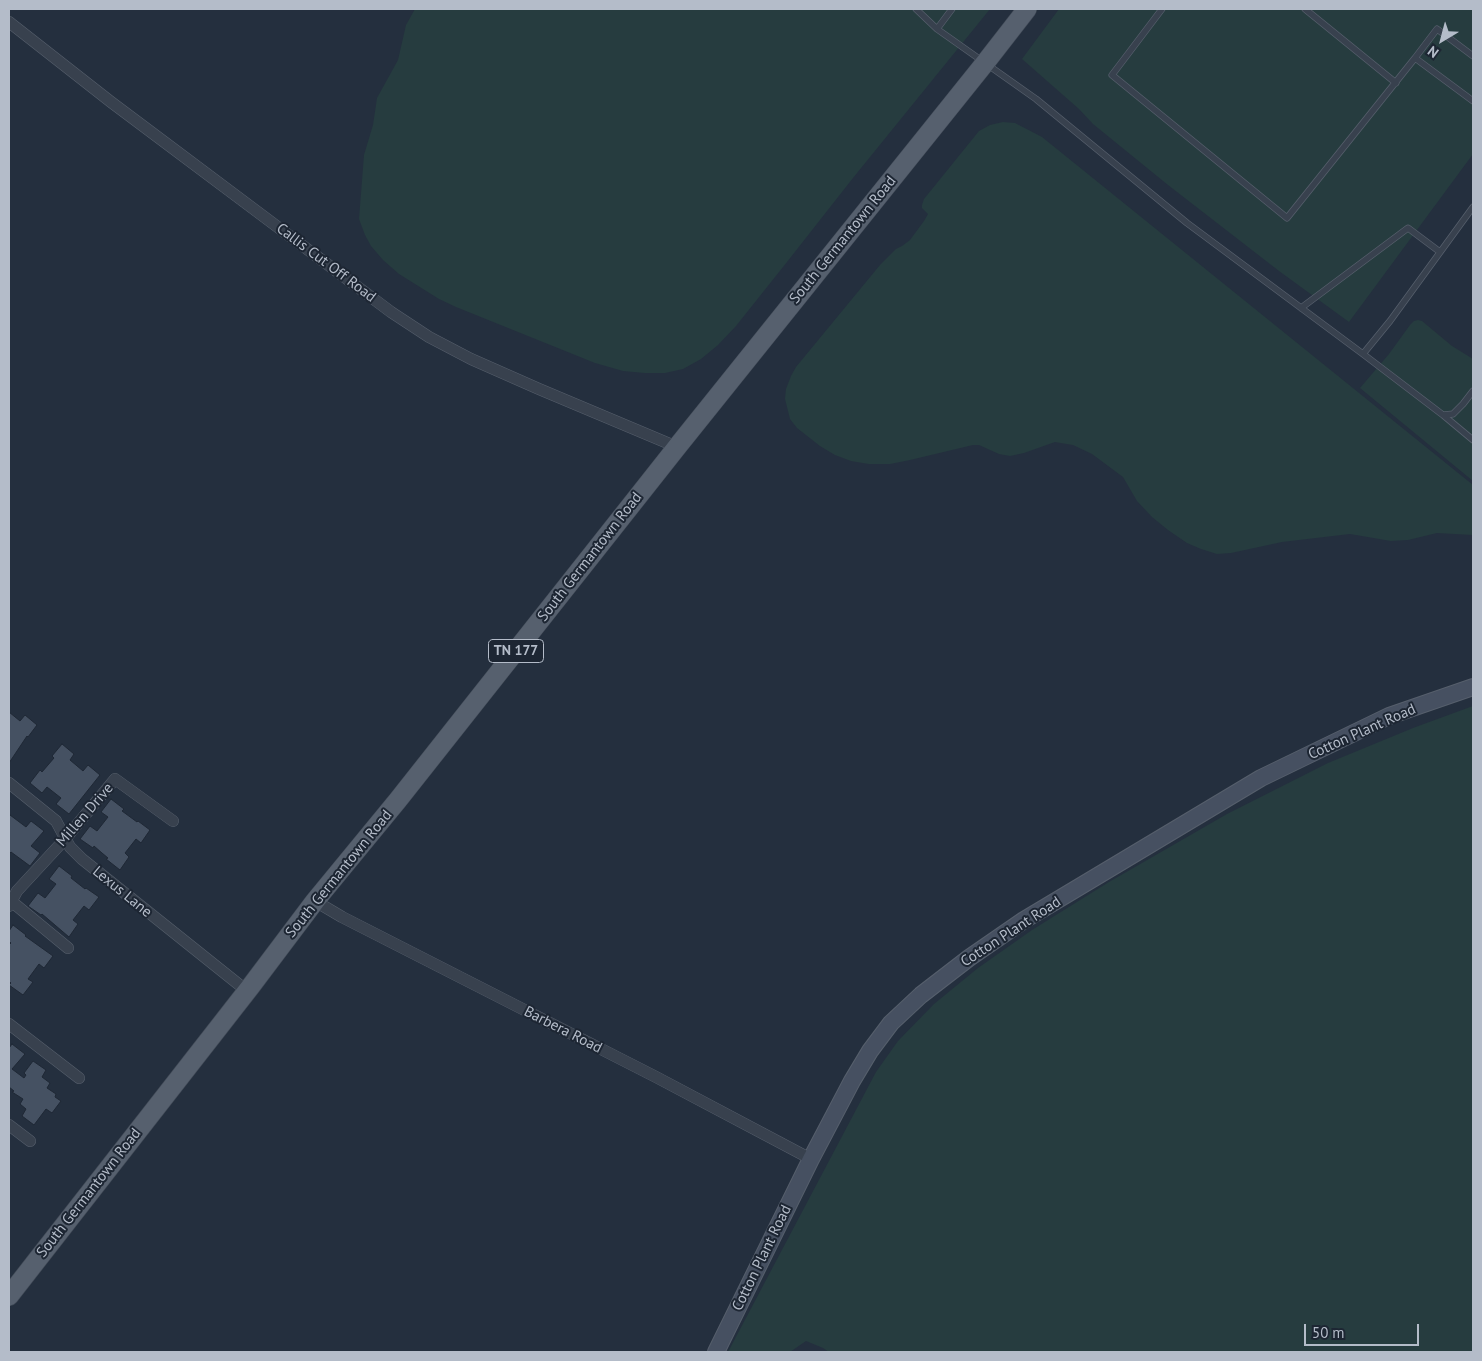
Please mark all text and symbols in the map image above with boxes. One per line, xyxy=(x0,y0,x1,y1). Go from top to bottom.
north arrow xyxy=(1417,15,1467,65)
text: N xyxy=(1424,42,1442,62)
street label: South Germantown Road xyxy=(786,173,900,307)
street label: Callis Cut Off Road xyxy=(273,220,379,306)
street label: South Germantown Road xyxy=(534,489,646,625)
road number: TN 177 xyxy=(488,640,544,662)
street label: Cotton Plant Road xyxy=(1306,700,1418,764)
street label: Millen Drive xyxy=(53,780,117,850)
street label: South Germantown Road xyxy=(282,807,396,941)
street label: Lexus Lane xyxy=(89,863,155,921)
street label: Cotton Plant Road xyxy=(958,893,1064,971)
street label: Barbera Road xyxy=(521,1003,605,1057)
street label: South Germantown Road xyxy=(33,1125,145,1261)
street label: Cotton Plant Road xyxy=(729,1202,795,1314)
scale bar xyxy=(1307,1314,1422,1346)
text: 50 m xyxy=(1312,1323,1345,1342)

